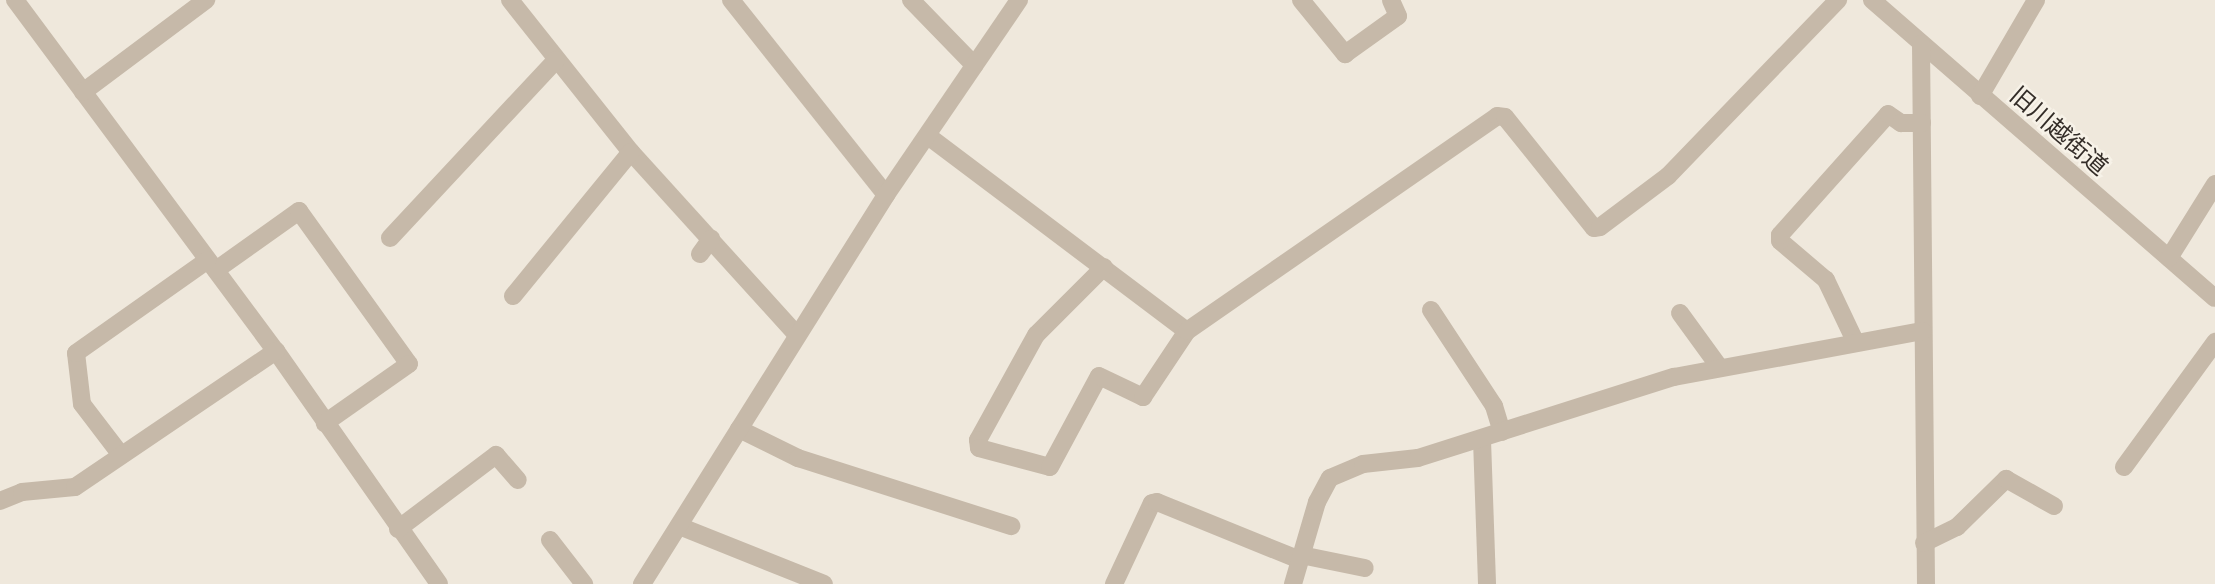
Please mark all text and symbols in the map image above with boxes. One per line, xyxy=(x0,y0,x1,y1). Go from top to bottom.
street label: 旧川越街道 xyxy=(2004,81,2114,181)

